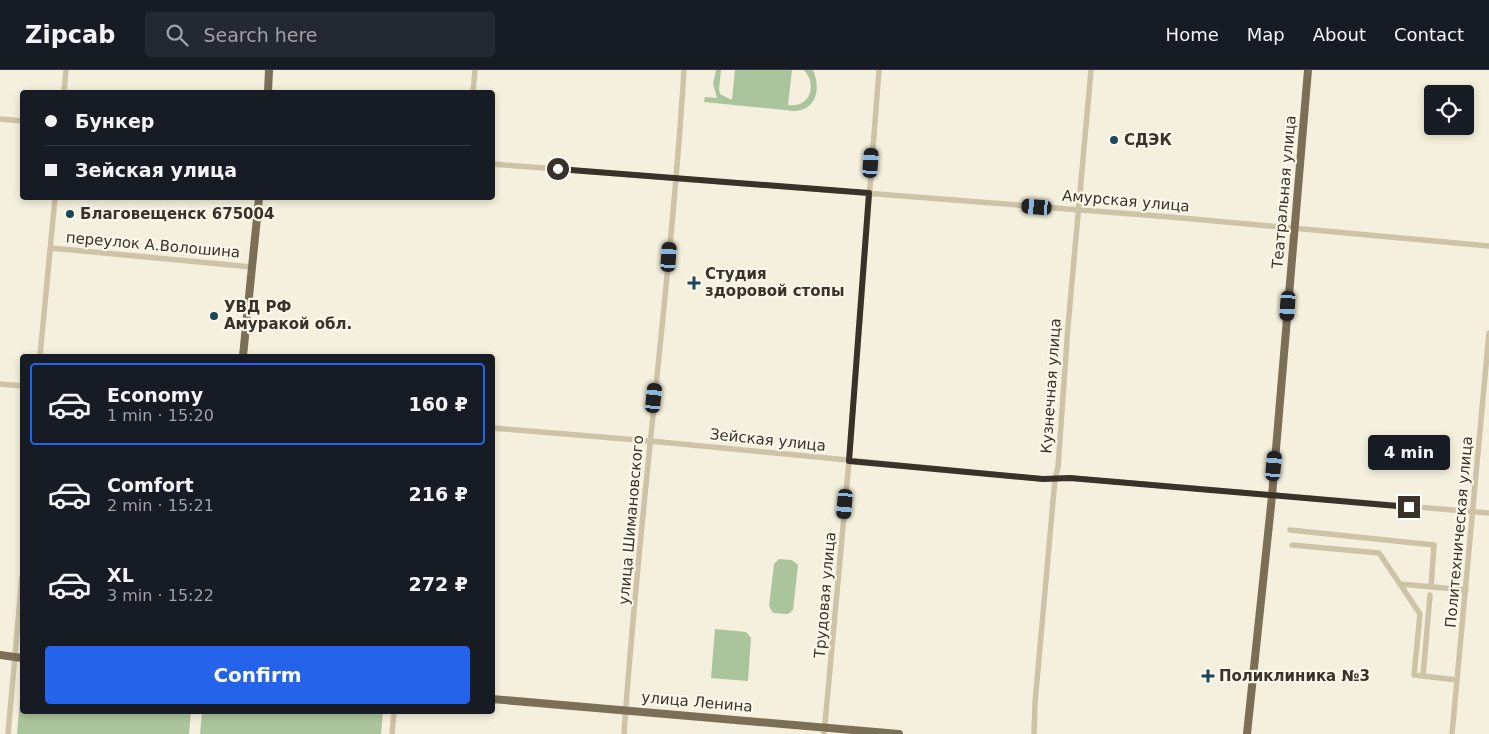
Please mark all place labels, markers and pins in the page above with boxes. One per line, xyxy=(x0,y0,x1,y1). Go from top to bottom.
place label: СДЭК xyxy=(1124,131,1172,149)
marker: СДЭК xyxy=(1108,134,1120,146)
place label: Благовещенск 675004 xyxy=(80,205,274,223)
marker: Благовещенск 675004 xyxy=(64,208,76,220)
place label: Студия здоровой стопы xyxy=(705,265,845,300)
marker: Студия здоровой стопы xyxy=(687,276,701,290)
place label: УВД РФ Амуракой обл. xyxy=(224,298,352,333)
marker: УВД РФ Амуракой обл. xyxy=(208,310,220,322)
place label: Поликлиника №3 xyxy=(1219,667,1370,685)
marker: Поликлиника №3 xyxy=(1201,669,1215,683)

